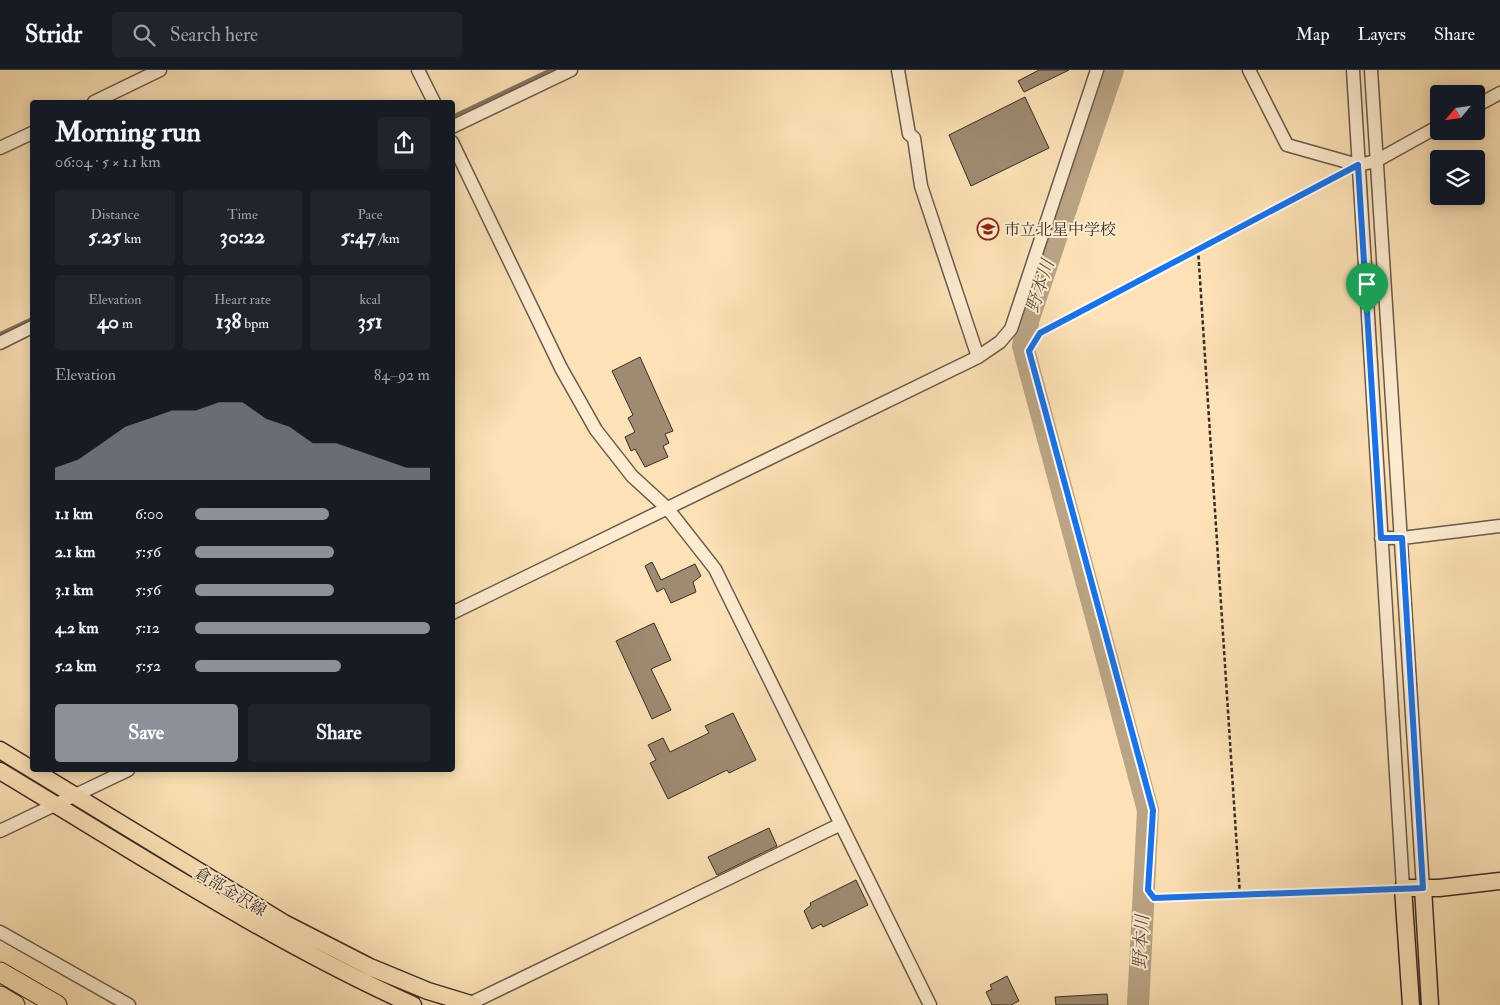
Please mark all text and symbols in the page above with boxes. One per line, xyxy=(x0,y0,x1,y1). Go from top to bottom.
search box xyxy=(112,12,462,57)
text: Stridr xyxy=(25,19,82,50)
icon: search xyxy=(130,21,158,49)
text: Search here xyxy=(170,23,258,47)
text: Map xyxy=(1296,23,1330,46)
text: Layers xyxy=(1358,23,1406,46)
text: Share xyxy=(1434,23,1475,46)
north arrow xyxy=(1430,85,1485,140)
map controls xyxy=(1430,85,1485,205)
text: Morning run xyxy=(55,115,201,150)
button: share xyxy=(378,117,430,169)
button: layers xyxy=(1430,150,1485,205)
text: 06:04 · 5 × 1.1 km xyxy=(55,152,161,172)
text: Distance xyxy=(90,206,139,223)
text: Time xyxy=(227,206,258,223)
text: Pace xyxy=(358,206,383,223)
school or university icon: 市立北星中学校 xyxy=(976,217,1000,241)
place label: 市立北星中学校 xyxy=(1004,220,1116,240)
text: 5.25 xyxy=(88,223,121,250)
text: 30:22 xyxy=(220,223,265,250)
text: 5:47 xyxy=(341,223,376,250)
text: km xyxy=(121,230,141,247)
text: /km xyxy=(376,230,400,247)
water label: 野本川 xyxy=(1021,255,1060,315)
pin xyxy=(1346,263,1388,314)
icon: arrive xyxy=(1353,270,1381,298)
text: Elevation xyxy=(88,291,142,308)
text: Heart rate xyxy=(214,291,271,308)
text: kcal xyxy=(359,291,381,308)
text: 40 xyxy=(97,308,119,335)
text: 138 xyxy=(216,308,241,335)
text: 351 xyxy=(358,308,383,335)
text: m xyxy=(119,315,133,332)
text: bpm xyxy=(241,315,269,332)
text: Elevation xyxy=(55,365,116,385)
text: 84–92 m xyxy=(374,365,430,385)
text: 1.1 km xyxy=(55,504,93,524)
text: 6:00 xyxy=(135,504,163,524)
text: 2.1 km xyxy=(55,542,95,562)
text: 5:56 xyxy=(135,542,161,562)
text: 3.1 km xyxy=(55,580,93,600)
text: 5:56 xyxy=(135,580,161,600)
text: 4.2 km xyxy=(55,618,99,638)
text: 5:12 xyxy=(135,618,160,638)
text: 5.2 km xyxy=(55,656,96,676)
text: 5:52 xyxy=(135,656,161,676)
button: Save xyxy=(55,704,238,762)
button: Share xyxy=(248,704,430,762)
street label: 倉部金沢線 xyxy=(191,863,270,921)
water label: 野本川 xyxy=(1129,912,1155,970)

